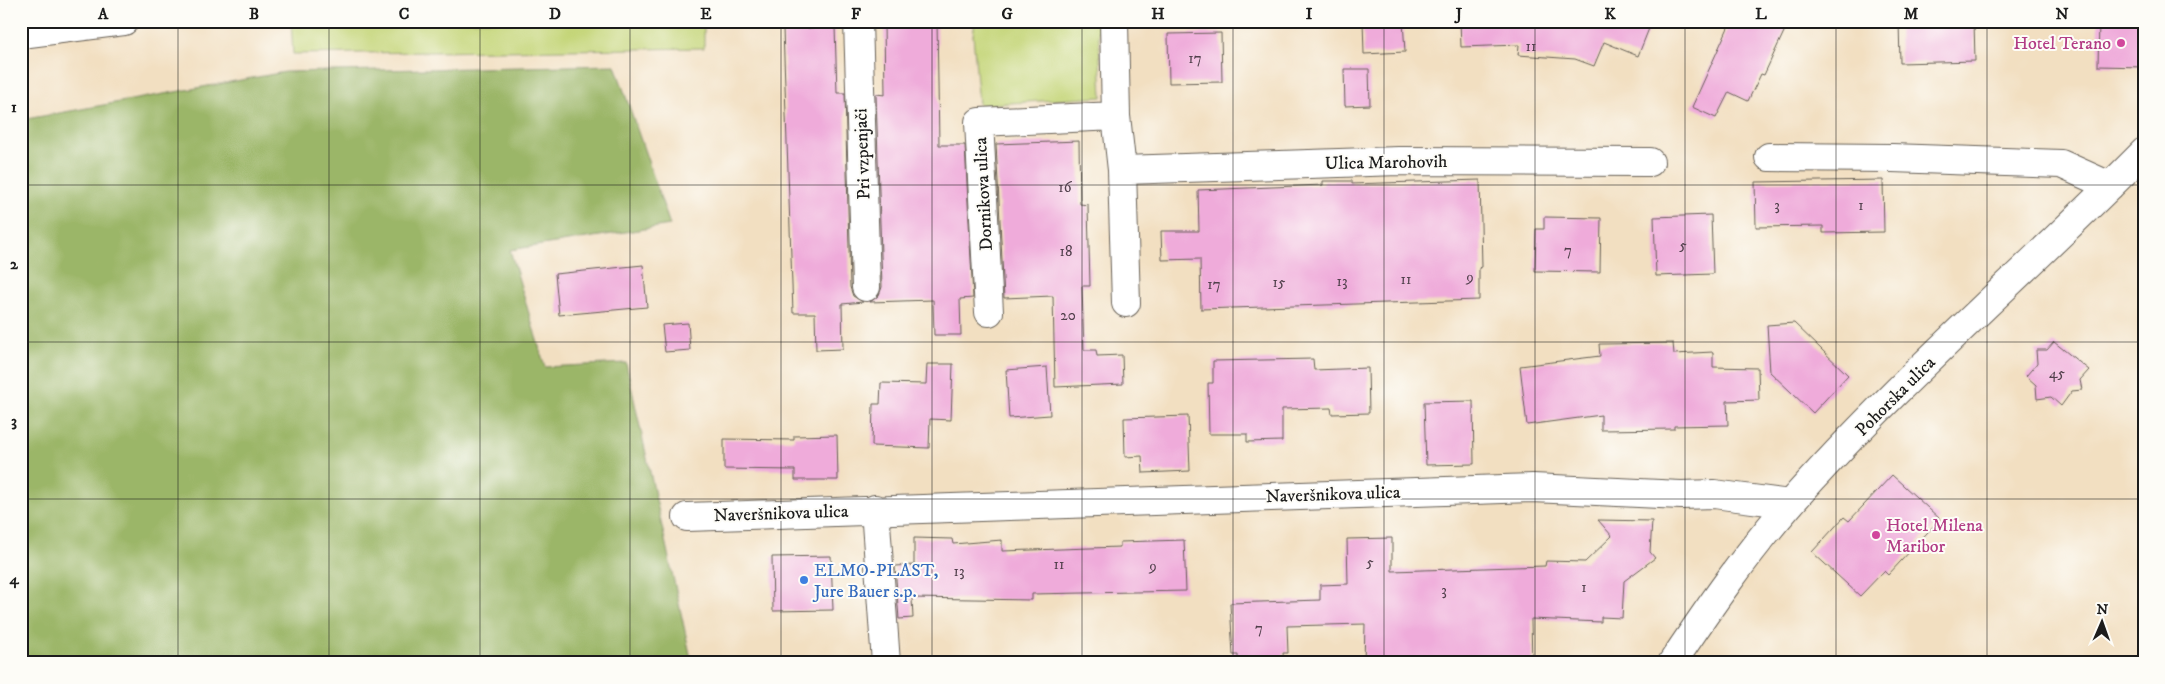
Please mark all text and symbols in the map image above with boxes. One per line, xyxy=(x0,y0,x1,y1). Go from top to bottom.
text: A xyxy=(97,4,109,24)
text: B xyxy=(249,4,259,24)
text: C xyxy=(399,4,409,24)
text: D xyxy=(549,4,561,24)
text: E xyxy=(700,4,712,24)
text: F xyxy=(851,4,861,24)
text: G xyxy=(1001,4,1013,24)
text: H xyxy=(1151,4,1165,24)
text: I xyxy=(1306,4,1313,24)
text: J xyxy=(1454,4,1463,24)
text: K xyxy=(1604,4,1616,24)
text: L xyxy=(1755,4,1767,24)
text: M xyxy=(1904,4,1919,24)
text: N xyxy=(2055,4,2069,24)
place label: Hotel Terano xyxy=(2013,33,2111,55)
house number: 11 xyxy=(1525,37,1537,56)
marker: Hotel Terano xyxy=(2115,37,2127,49)
house number: 17 xyxy=(1188,49,1202,68)
text: 1 xyxy=(11,97,17,117)
street label: Pri vzpenjači xyxy=(850,108,876,200)
street label: Dornikova ulica xyxy=(970,136,998,251)
street label: Ulica Marohovih xyxy=(1324,151,1448,175)
house number: 16 xyxy=(1058,178,1073,197)
house number: 3 xyxy=(1774,196,1780,215)
house number: 1 xyxy=(1858,196,1864,215)
house number: 5 xyxy=(1679,236,1687,255)
house number: 7 xyxy=(1564,241,1572,260)
house number: 18 xyxy=(1059,242,1073,261)
text: 2 xyxy=(10,254,19,274)
house number: 9 xyxy=(1465,268,1474,287)
house number: 11 xyxy=(1400,270,1412,289)
house number: 13 xyxy=(1336,272,1348,291)
house number: 15 xyxy=(1273,273,1286,292)
house number: 17 xyxy=(1207,275,1221,294)
house number: 20 xyxy=(1060,306,1076,325)
street label: Pohorska ulica xyxy=(1851,352,1941,441)
house number: 45 xyxy=(2049,364,2066,383)
text: 3 xyxy=(11,411,17,431)
street label: Naveršnikova ulica xyxy=(1265,482,1401,508)
street label: Naveršnikova ulica xyxy=(713,501,849,527)
place label: Hotel Milena Maribor xyxy=(1886,515,1983,558)
marker: Hotel Milena Maribor xyxy=(1870,529,1882,541)
house number: 5 xyxy=(1366,553,1374,572)
house number: 11 xyxy=(1053,555,1065,574)
house number: 9 xyxy=(1148,557,1157,576)
place label: ELMO-PLAST, Jure Bauer s.p. xyxy=(812,560,938,603)
house number: 13 xyxy=(953,562,965,581)
text: 4 xyxy=(8,569,19,589)
marker: ELMO-PLAST, Jure Bauer s.p. xyxy=(798,574,810,586)
house number: 1 xyxy=(1581,578,1587,597)
house number: 3 xyxy=(1441,581,1447,600)
north arrow xyxy=(2078,596,2128,646)
text: N xyxy=(2096,601,2109,619)
house number: 7 xyxy=(1255,619,1263,638)

